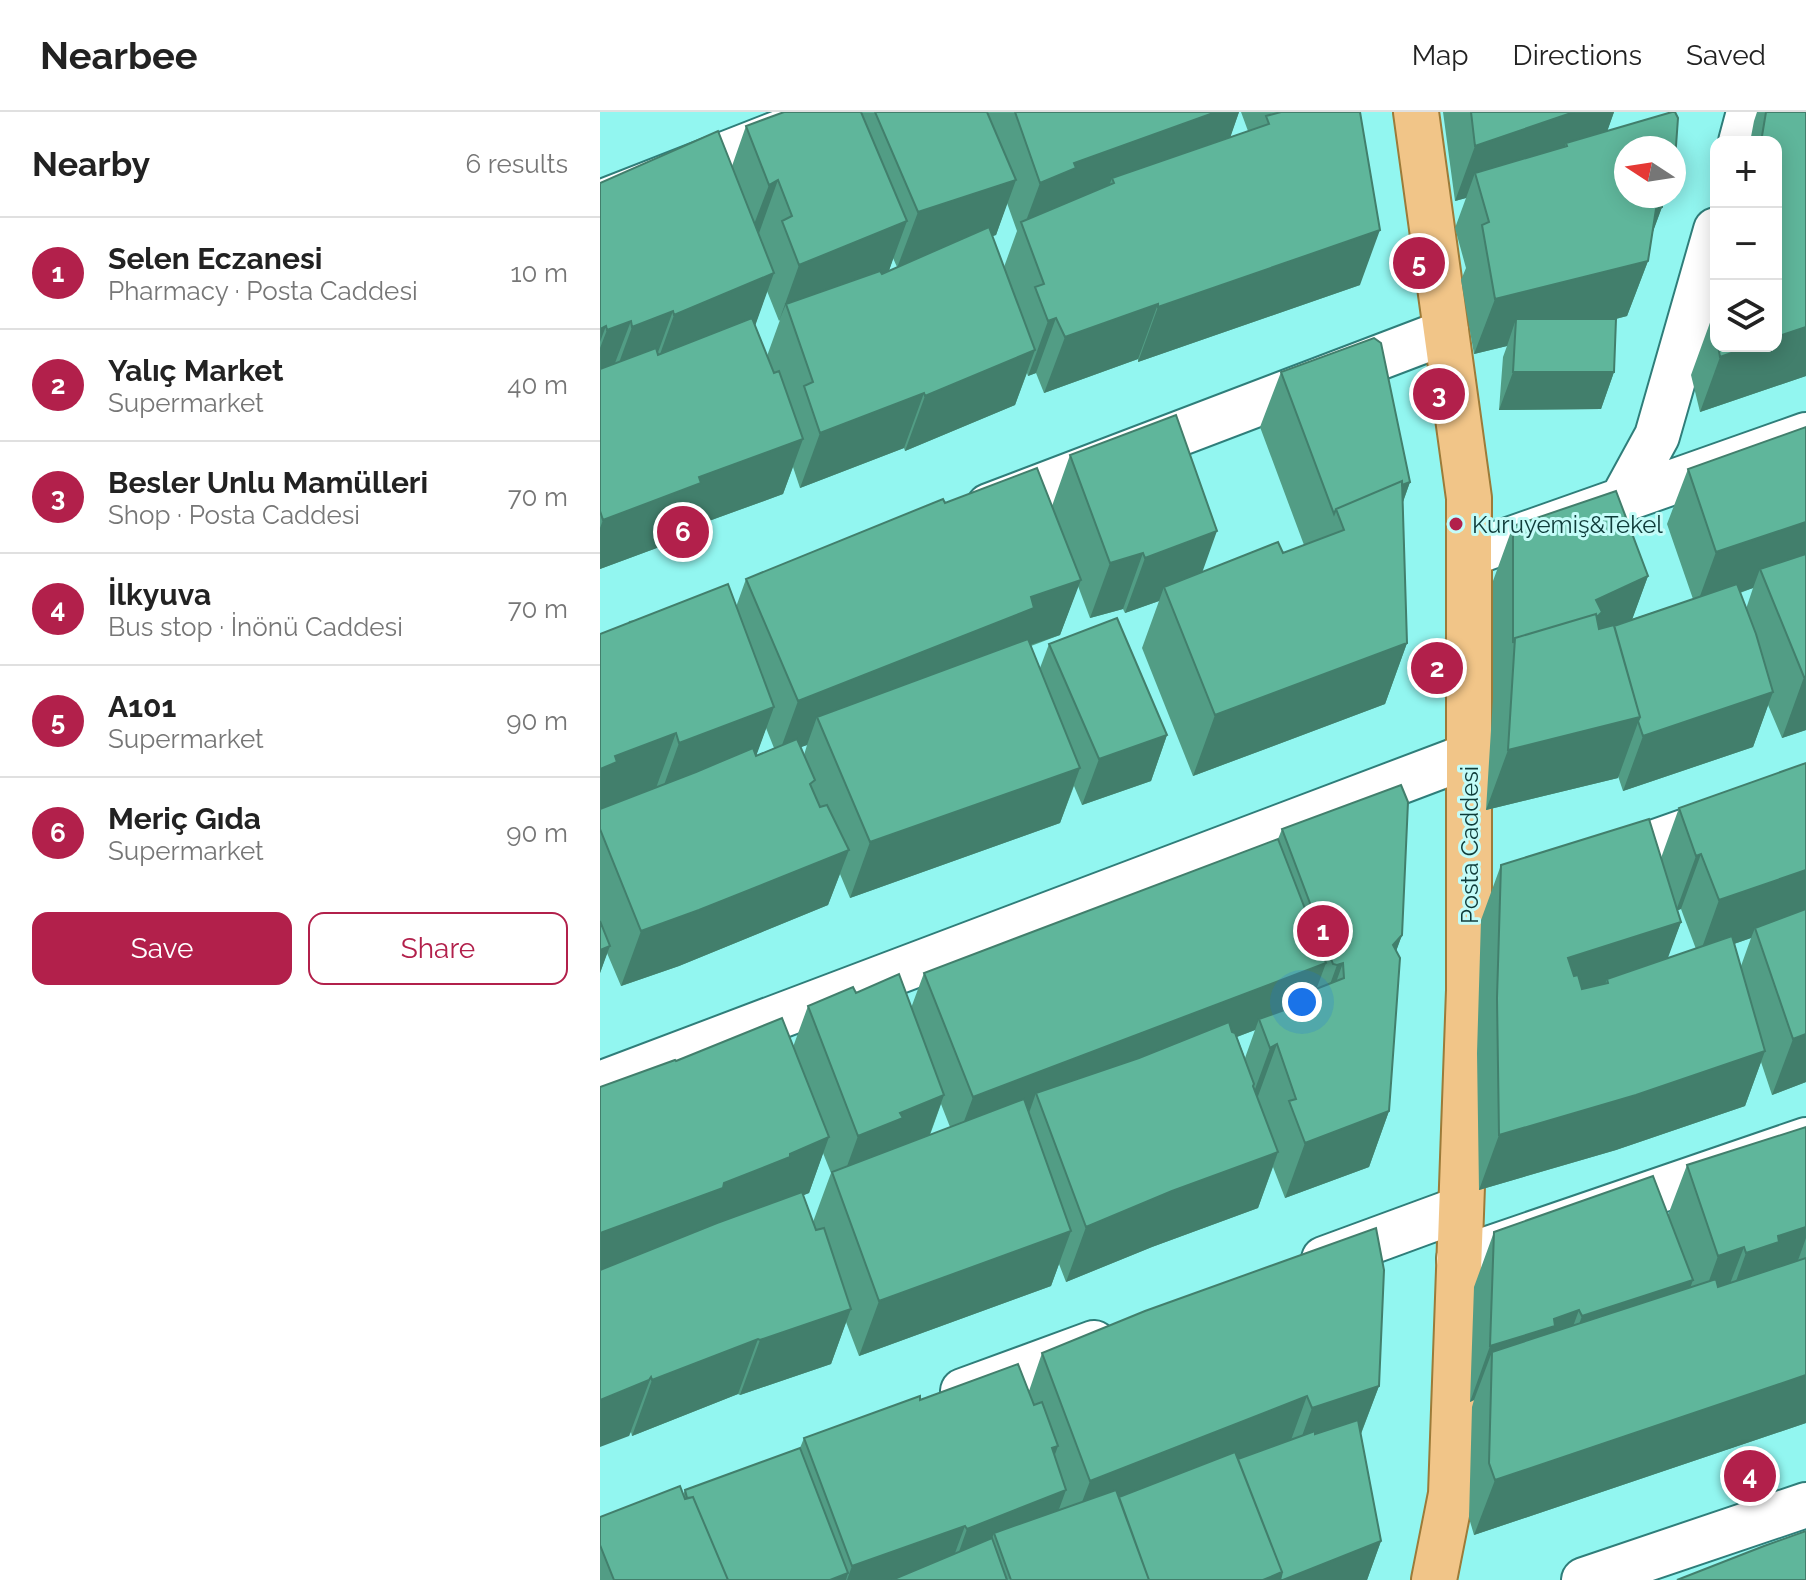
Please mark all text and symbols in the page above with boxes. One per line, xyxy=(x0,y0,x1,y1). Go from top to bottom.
text: Nearbee xyxy=(40,33,198,78)
text: Map xyxy=(1412,39,1469,72)
text: Directions xyxy=(1513,39,1642,72)
text: Saved xyxy=(1686,39,1766,72)
north arrow xyxy=(1614,136,1686,208)
map controls xyxy=(1710,136,1782,352)
button: + xyxy=(1710,136,1782,208)
text: Nearby xyxy=(32,144,150,184)
text: 6 results xyxy=(465,149,568,179)
button: − xyxy=(1710,208,1782,280)
pin: 5 xyxy=(1393,233,1445,293)
text: Selen Eczanesi xyxy=(108,241,322,276)
text: 1 xyxy=(52,258,64,288)
text: 10 m xyxy=(510,258,568,288)
text: Pharmacy · Posta Caddesi xyxy=(108,276,418,306)
button: layers xyxy=(1710,280,1782,352)
text: Yalıç Market xyxy=(108,353,284,388)
pin: 3 xyxy=(1413,364,1465,424)
text: 2 xyxy=(51,370,65,400)
text: 40 m xyxy=(507,370,568,400)
text: Supermarket xyxy=(108,388,264,418)
text: Besler Unlu Mamülleri xyxy=(108,465,428,500)
text: 3 xyxy=(51,482,65,512)
text: 70 m xyxy=(508,482,568,512)
text: Shop · Posta Caddesi xyxy=(108,500,360,530)
pin: 6 xyxy=(657,502,709,562)
place label: Kuruyemiş&Tekel xyxy=(1472,510,1663,539)
marker: Kuruyemiş&Tekel xyxy=(1447,515,1465,533)
text: İlkyuva xyxy=(108,577,211,612)
text: 4 xyxy=(51,594,65,624)
text: 70 m xyxy=(508,594,568,624)
text: Bus stop · İnönü Caddesi xyxy=(108,612,403,642)
pin: 2 xyxy=(1411,638,1463,698)
text: A101 xyxy=(108,689,176,724)
text: 5 xyxy=(51,706,65,736)
text: 90 m xyxy=(506,706,568,736)
text: Supermarket xyxy=(108,724,264,754)
street label: Posta Caddesi xyxy=(1455,766,1484,924)
text: Meriç Gıda xyxy=(108,801,261,836)
text: 6 xyxy=(50,818,66,848)
text: 90 m xyxy=(506,818,568,848)
text: Supermarket xyxy=(108,836,264,866)
pin: 1 xyxy=(1297,901,1349,961)
button: Save xyxy=(32,912,292,985)
button: Share xyxy=(308,912,568,985)
your location xyxy=(1282,982,1322,1022)
pin: 4 xyxy=(1724,1446,1776,1506)

